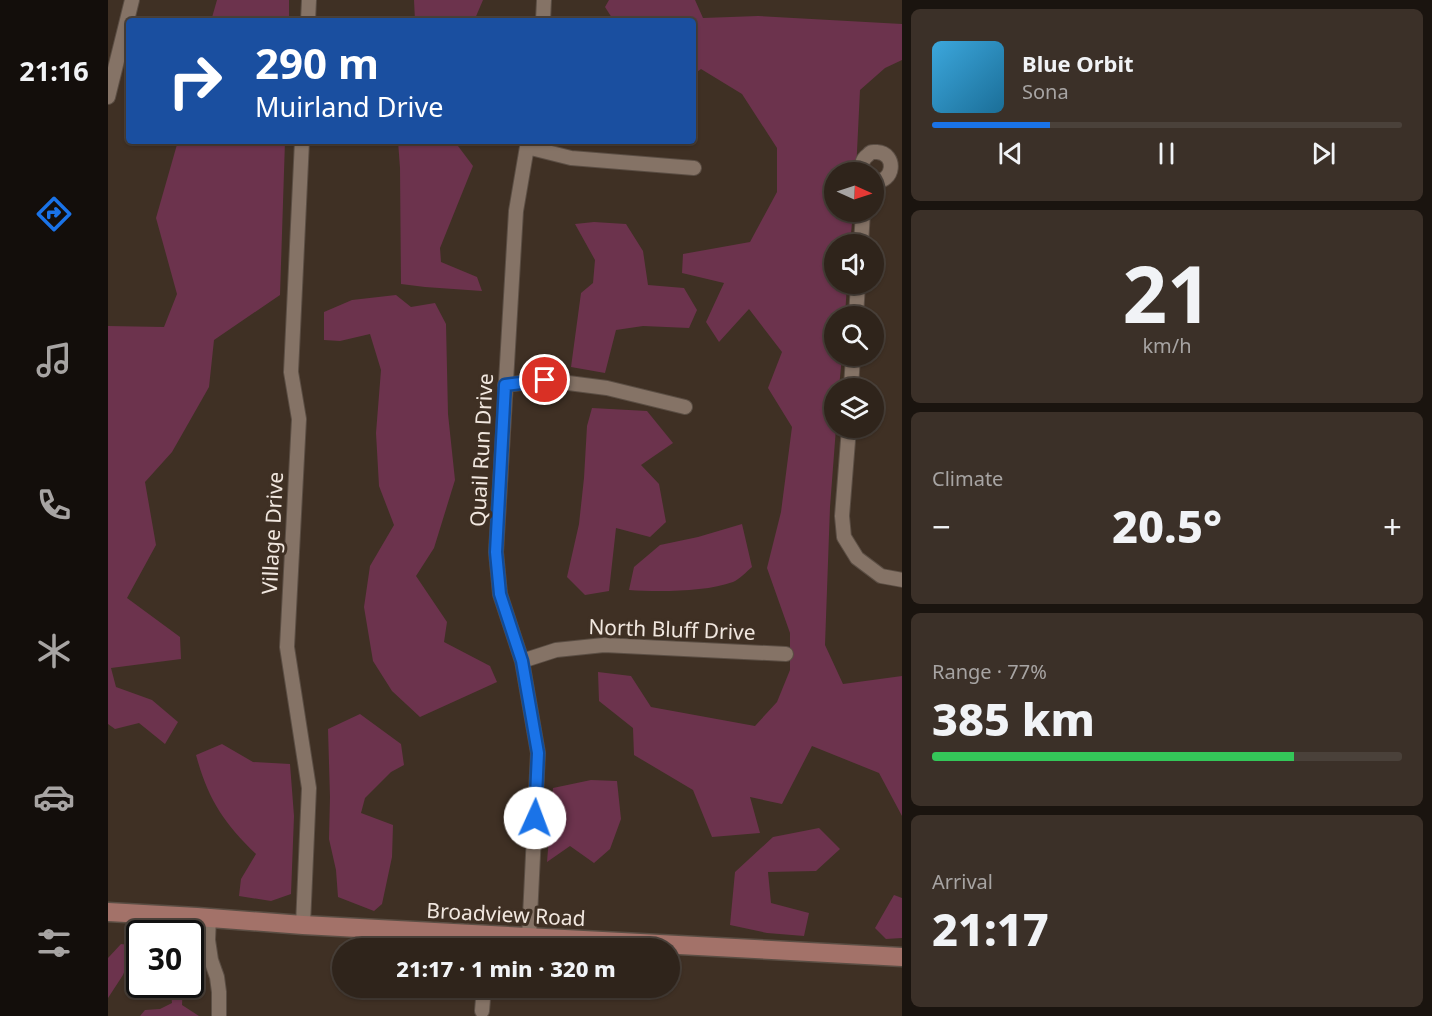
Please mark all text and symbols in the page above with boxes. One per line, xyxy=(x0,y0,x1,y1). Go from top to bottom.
text: 290 m xyxy=(255,34,379,91)
icon: right xyxy=(156,42,234,120)
text: Blue Orbit xyxy=(1022,48,1134,78)
text: 21:16 xyxy=(19,52,89,89)
text: Sona xyxy=(1022,78,1069,105)
text: Muirland Drive xyxy=(255,88,444,125)
icon: previous xyxy=(994,137,1027,170)
icon: pause xyxy=(1150,137,1183,170)
icon: next xyxy=(1307,137,1340,170)
north arrow xyxy=(824,162,884,222)
map controls xyxy=(824,162,884,438)
icon: directions xyxy=(33,193,75,235)
button: sound xyxy=(824,234,884,294)
text: 21 xyxy=(1122,240,1212,346)
button: search xyxy=(824,306,884,366)
text: km/h xyxy=(1142,332,1192,359)
icon: music xyxy=(33,339,75,381)
pin xyxy=(519,354,570,405)
icon: arrive xyxy=(528,363,561,396)
street label: Quail Run Drive xyxy=(463,372,499,528)
button: layers xyxy=(824,378,884,438)
text: Climate xyxy=(932,465,1003,492)
street label: Village Drive xyxy=(255,471,289,595)
icon: phone xyxy=(33,484,75,526)
text: 20.5° xyxy=(1112,495,1222,556)
text: − xyxy=(932,504,951,549)
text: + xyxy=(1383,504,1402,549)
street label: North Bluff Drive xyxy=(588,612,756,646)
icon: climate xyxy=(33,630,75,672)
text: Range · 77% xyxy=(932,658,1047,685)
text: 385 km xyxy=(932,688,1095,749)
icon: car xyxy=(33,776,75,818)
position arrow xyxy=(503,786,567,850)
text: Arrival xyxy=(932,868,993,895)
street label: Broadview Road xyxy=(426,896,586,932)
text: 21:17 xyxy=(932,898,1049,959)
speed limit sign: 30 xyxy=(126,920,204,998)
icon: filters xyxy=(33,922,75,964)
text: 21:17 · 1 min · 320 m xyxy=(396,953,616,983)

